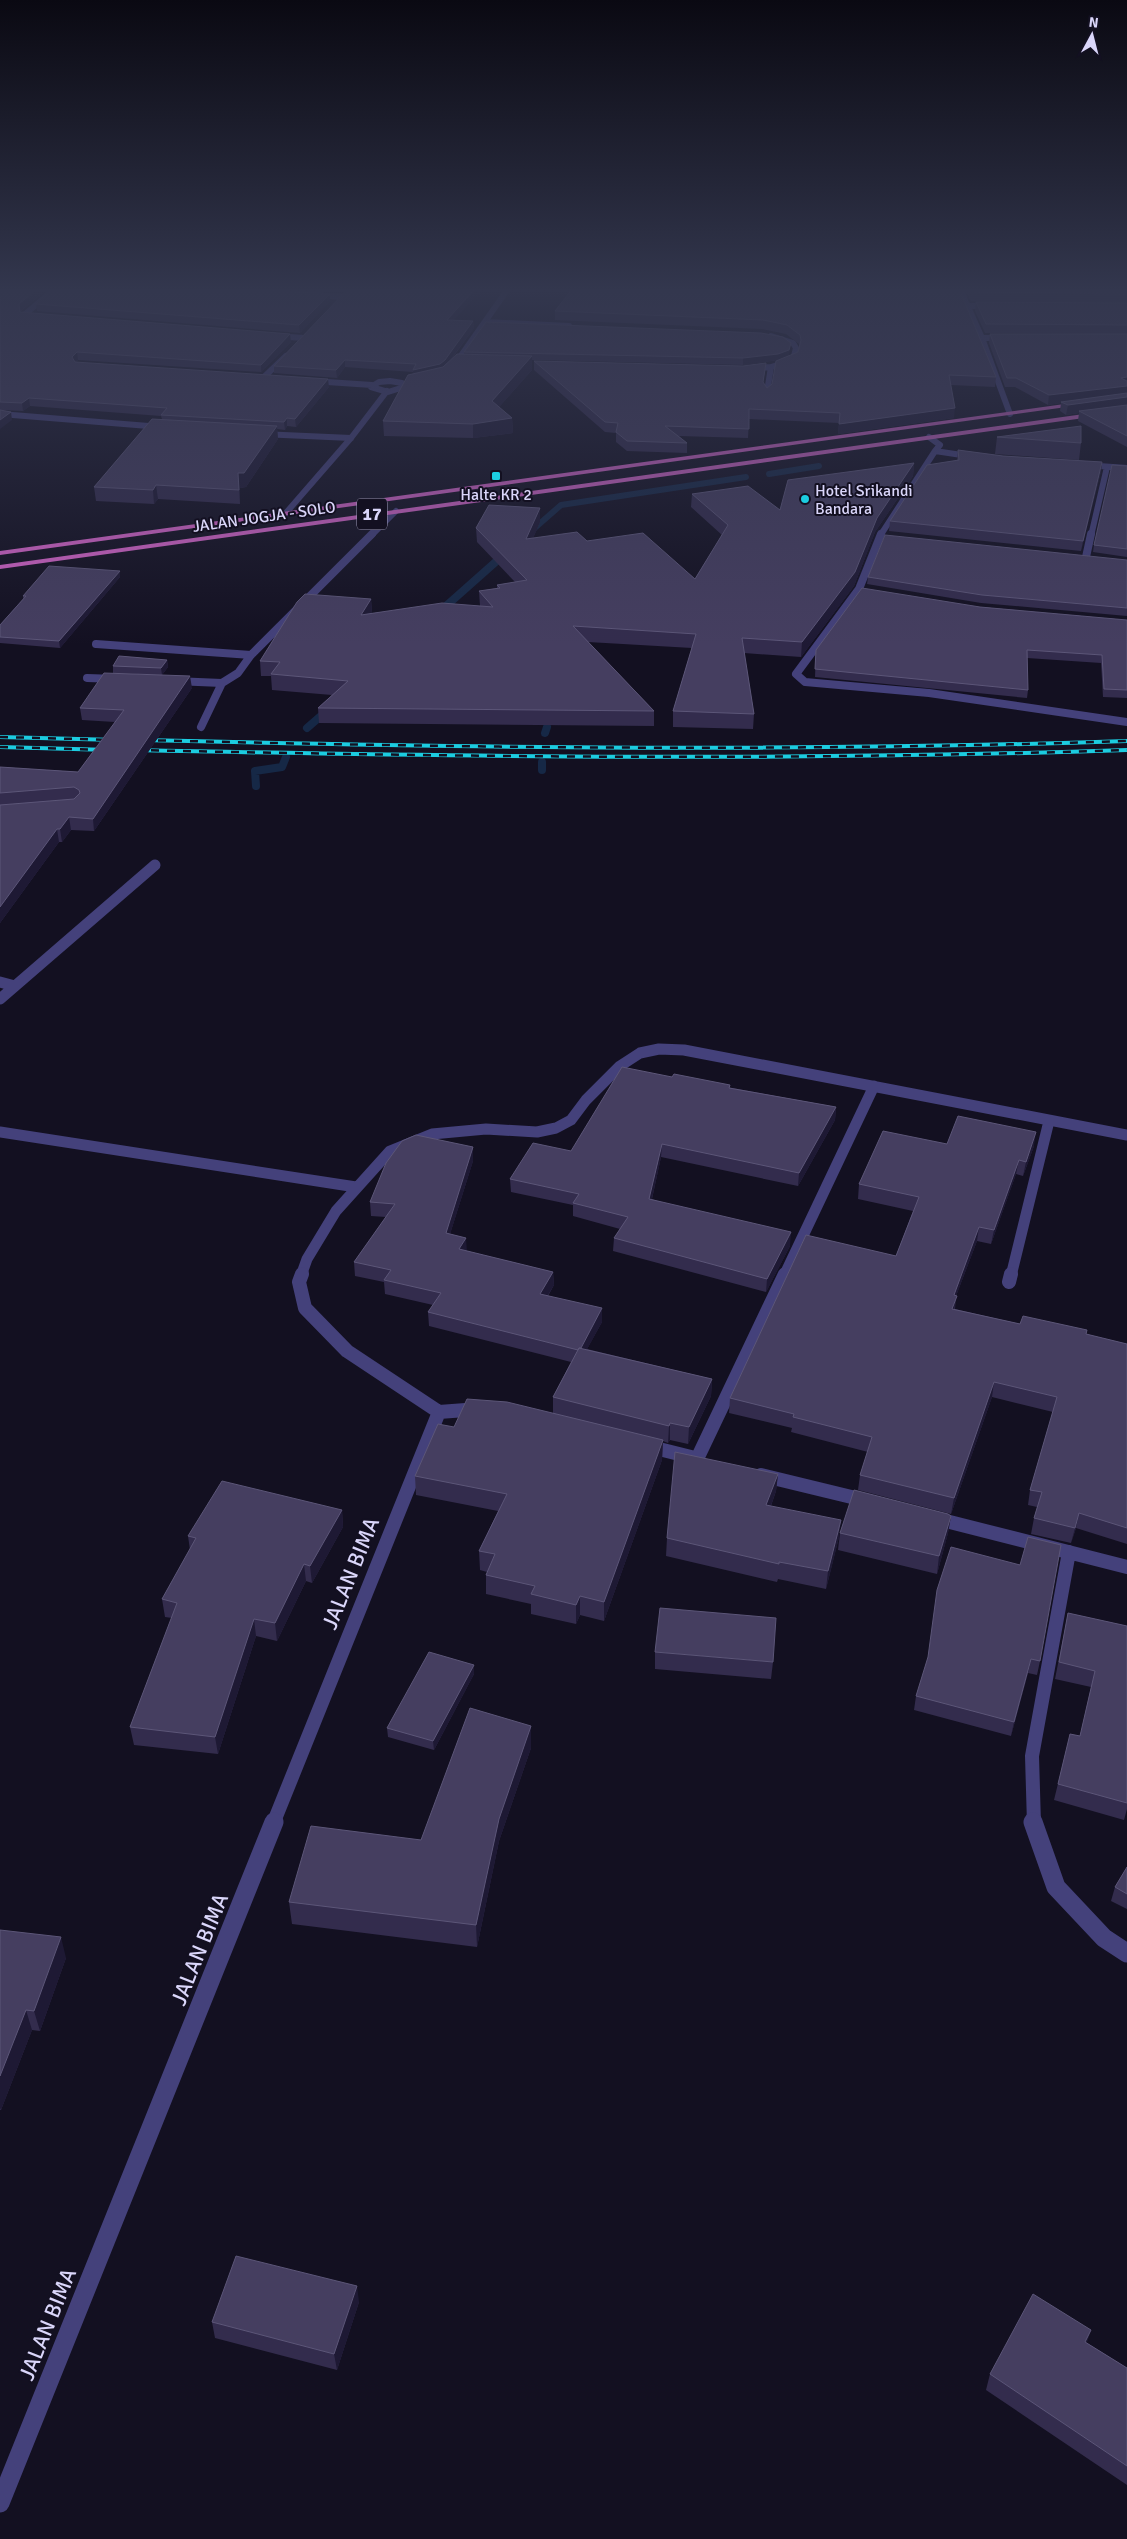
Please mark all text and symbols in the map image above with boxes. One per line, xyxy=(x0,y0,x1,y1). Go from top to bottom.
north arrow xyxy=(1067,10,1117,60)
text: N xyxy=(1088,14,1099,32)
marker: Halte KR 2 xyxy=(490,470,502,482)
place label: Hotel Srikandi Bandara xyxy=(815,481,913,519)
place label: Halte KR 2 xyxy=(460,485,532,505)
marker: Hotel Srikandi Bandara xyxy=(799,493,811,505)
street label: JALAN JOGJA - SOLO xyxy=(191,497,337,537)
road number: 17 xyxy=(357,498,387,530)
street label: JALAN BIMA xyxy=(316,1513,385,1633)
street label: JALAN BIMA xyxy=(165,1889,234,2009)
street label: JALAN BIMA xyxy=(13,2264,82,2384)

